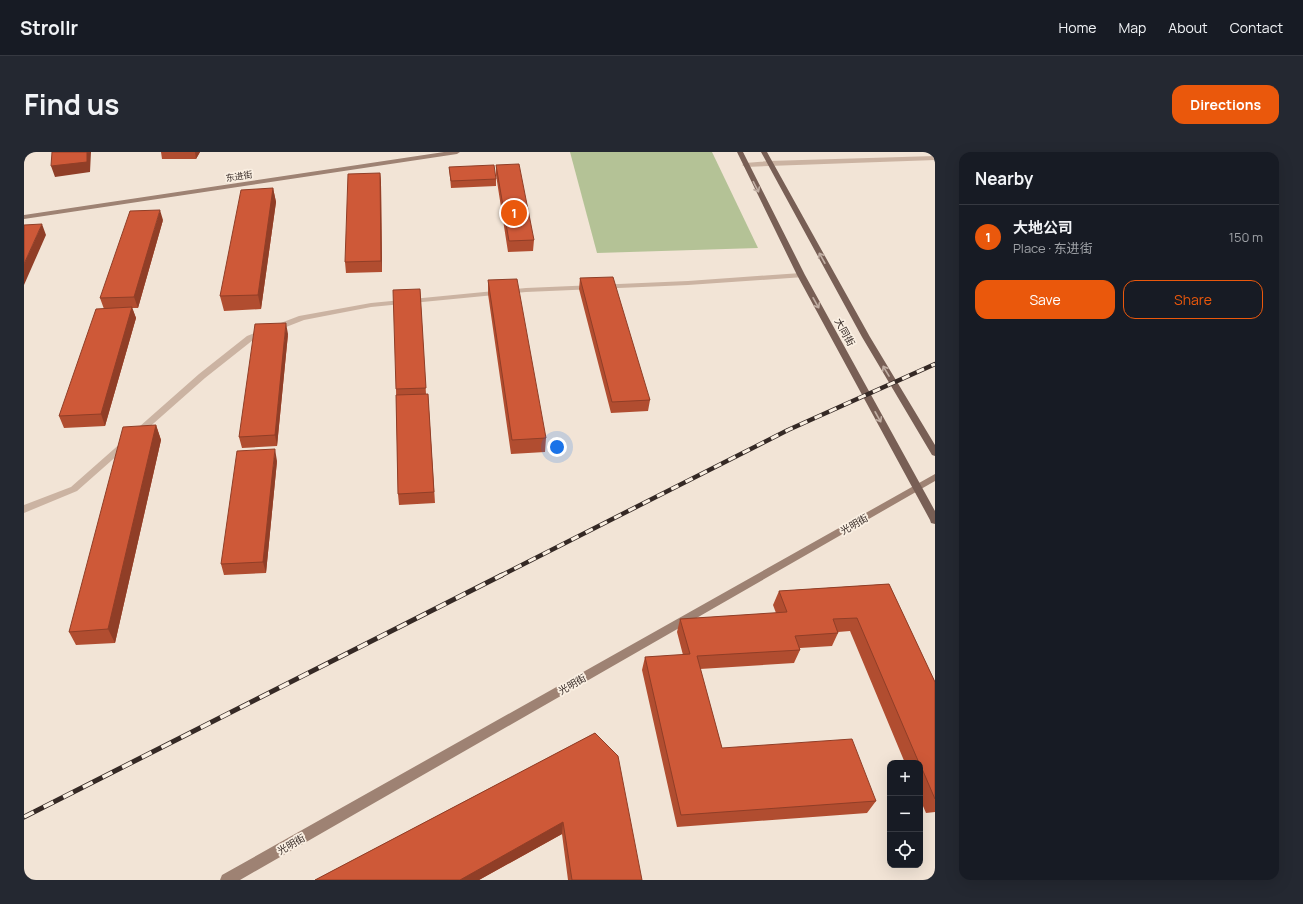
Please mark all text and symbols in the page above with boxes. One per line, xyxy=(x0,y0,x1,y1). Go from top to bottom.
text: Strollr xyxy=(20,15,78,41)
text: Home xyxy=(1059,18,1096,37)
text: Map xyxy=(1118,18,1146,37)
text: About xyxy=(1168,18,1208,37)
text: Contact xyxy=(1230,18,1283,37)
text: Find us xyxy=(24,85,119,123)
button: Directions xyxy=(1172,85,1279,124)
street label: 东进街 xyxy=(225,167,253,185)
text: Nearby xyxy=(975,167,1033,190)
one-way arrow xyxy=(753,181,760,193)
pin: 1 xyxy=(501,198,527,228)
text: 大地公司 xyxy=(1013,217,1073,238)
text: 1 xyxy=(985,228,991,246)
text: 150 m xyxy=(1229,228,1263,246)
text: Place · 东进街 xyxy=(1013,239,1093,257)
one-way arrow xyxy=(818,252,826,264)
button: Save xyxy=(975,280,1115,319)
button: Share xyxy=(1123,280,1263,319)
one-way arrow xyxy=(813,296,820,308)
street label: 大同街 xyxy=(832,315,858,349)
one-way arrow xyxy=(882,365,890,377)
one-way arrow xyxy=(875,411,883,423)
your location xyxy=(547,437,567,457)
street label: 光明街 xyxy=(838,510,870,538)
street label: 光明街 xyxy=(556,670,588,698)
map controls xyxy=(887,760,923,868)
button: + xyxy=(887,760,923,796)
button: − xyxy=(887,796,923,832)
street label: 光明街 xyxy=(275,830,307,858)
button: locate xyxy=(887,832,923,868)

